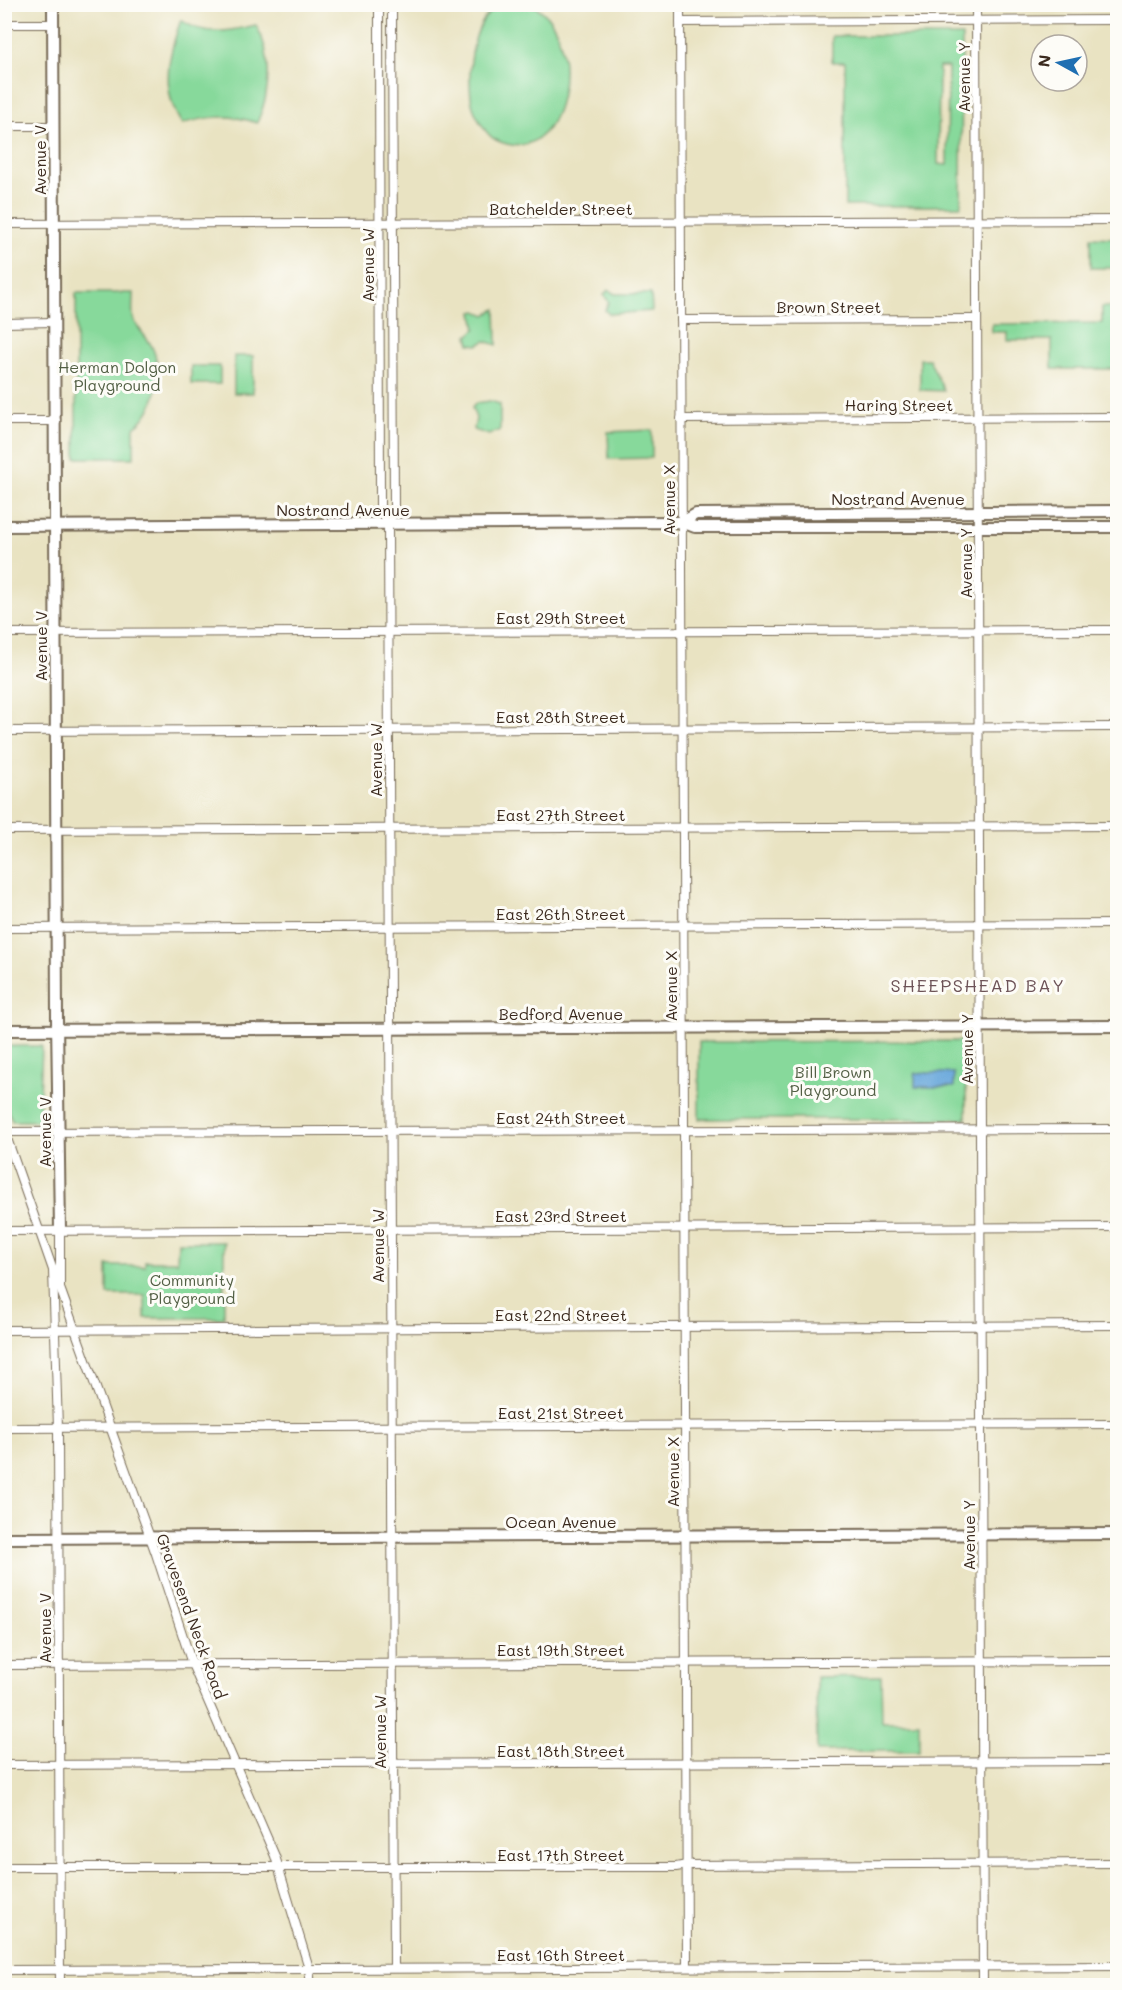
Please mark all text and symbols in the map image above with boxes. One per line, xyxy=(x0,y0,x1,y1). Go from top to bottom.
north arrow xyxy=(1029,33,1089,93)
street label: Avenue Y xyxy=(953,42,974,112)
text: N xyxy=(1032,53,1055,68)
street label: Avenue V xyxy=(29,125,50,195)
street label: Batchelder Street xyxy=(489,198,633,219)
street label: Avenue W xyxy=(357,228,378,302)
street label: Brown Street xyxy=(777,296,881,317)
park label: Herman Dolgon Playground xyxy=(58,356,176,395)
street label: Haring Street xyxy=(845,394,953,415)
street label: Avenue X xyxy=(658,464,679,536)
street label: Nostrand Avenue xyxy=(831,488,965,509)
street label: Nostrand Avenue xyxy=(276,499,410,520)
street label: Avenue Y xyxy=(955,528,976,598)
street label: East 29th Street xyxy=(496,607,626,628)
street label: Avenue V xyxy=(30,611,51,681)
street label: East 28th Street xyxy=(496,706,626,727)
street label: Avenue W xyxy=(365,723,386,797)
street label: East 27th Street xyxy=(497,804,626,825)
street label: East 26th Street xyxy=(496,903,626,924)
street label: Avenue X xyxy=(660,950,681,1022)
district label: SHEEPSHEAD BAY xyxy=(891,973,1065,997)
street label: Bedford Avenue xyxy=(499,1003,623,1024)
street label: Avenue Y xyxy=(956,1014,977,1084)
park label: Bill Brown Playground xyxy=(790,1061,876,1100)
street label: Avenue V xyxy=(34,1097,55,1167)
street label: East 24th Street xyxy=(496,1107,626,1128)
street label: East 23rd Street xyxy=(495,1205,627,1226)
street label: Avenue W xyxy=(367,1209,388,1283)
park label: Community Playground xyxy=(149,1269,235,1308)
street label: East 22nd Street xyxy=(495,1304,627,1325)
street label: East 21st Street xyxy=(498,1402,624,1423)
street label: Avenue X xyxy=(662,1436,683,1508)
street label: Avenue Y xyxy=(958,1500,979,1570)
street label: Ocean Avenue xyxy=(505,1511,617,1532)
street label: Gravesend Neck Road xyxy=(152,1530,232,1702)
street label: Avenue V xyxy=(34,1593,55,1663)
street label: East 19th Street xyxy=(497,1639,625,1660)
street label: Avenue W xyxy=(369,1695,390,1769)
street label: East 18th Street xyxy=(497,1740,625,1761)
street label: East 17th Street xyxy=(497,1844,625,1865)
street label: East 16th Street xyxy=(497,1944,625,1965)

